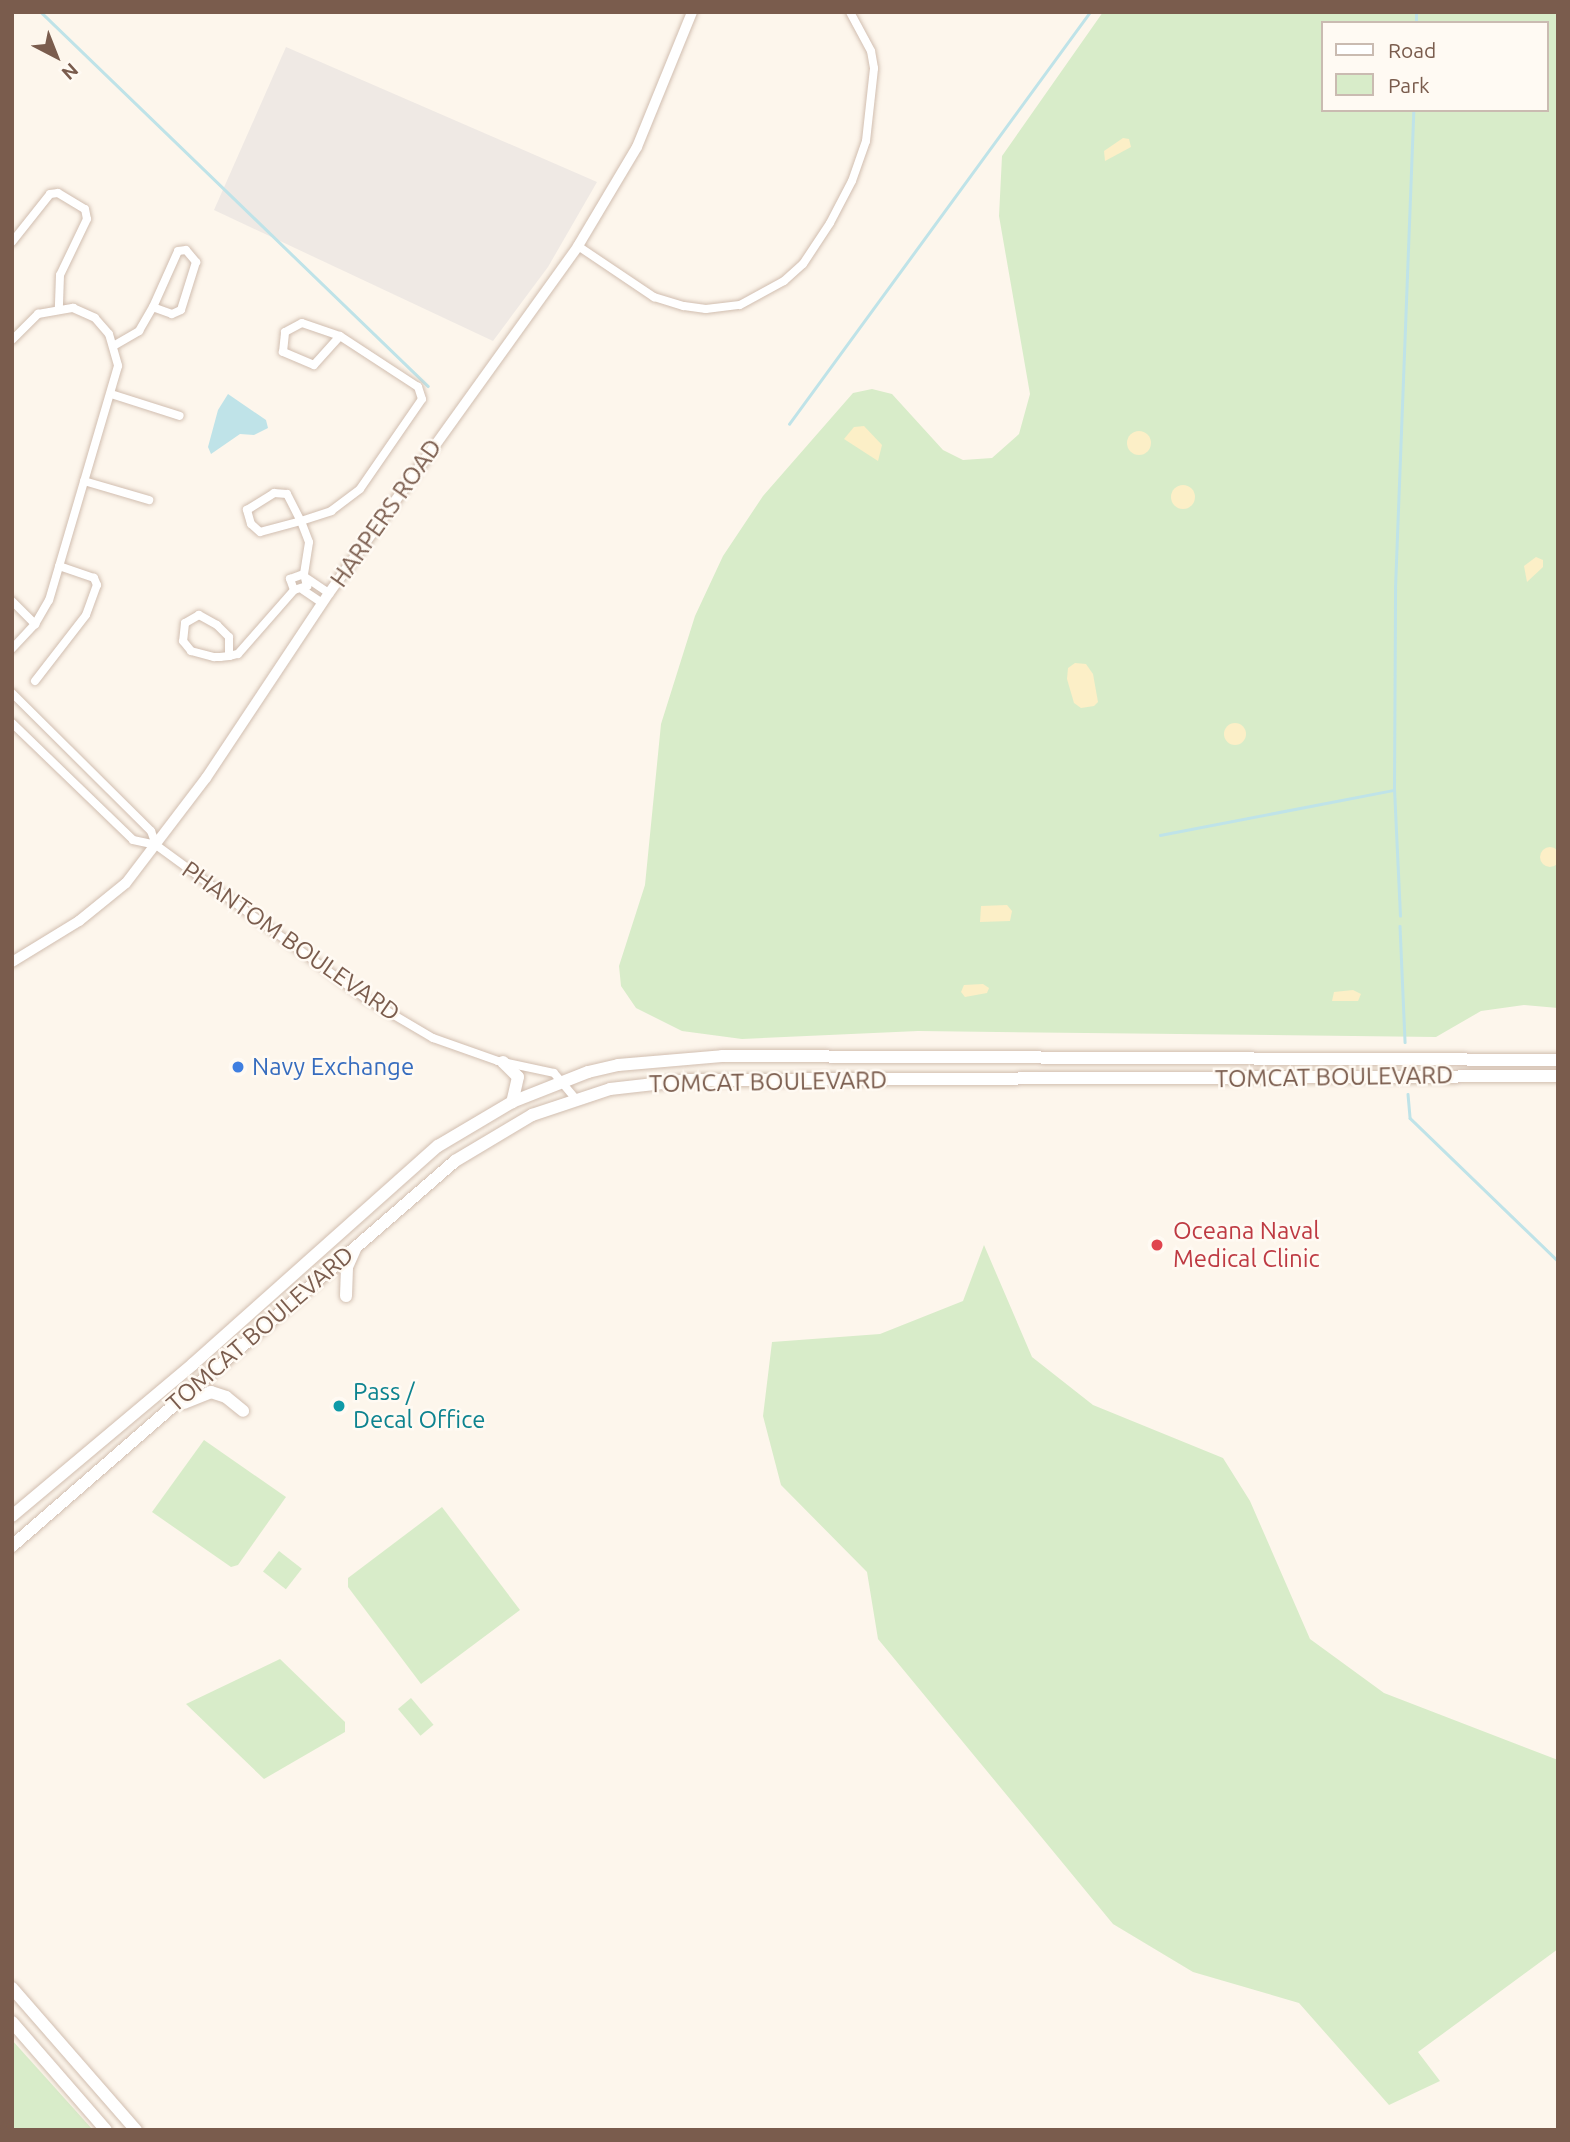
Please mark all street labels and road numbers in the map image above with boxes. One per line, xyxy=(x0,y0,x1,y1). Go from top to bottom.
street label: HARPERS ROAD xyxy=(324,433,448,593)
street label: PHANTOM BOULEVARD xyxy=(177,855,405,1027)
street label: TOMCAT BOULEVARD xyxy=(1215,1061,1453,1093)
street label: TOMCAT BOULEVARD xyxy=(649,1066,887,1098)
street label: TOMCAT BOULEVARD xyxy=(161,1240,359,1418)

